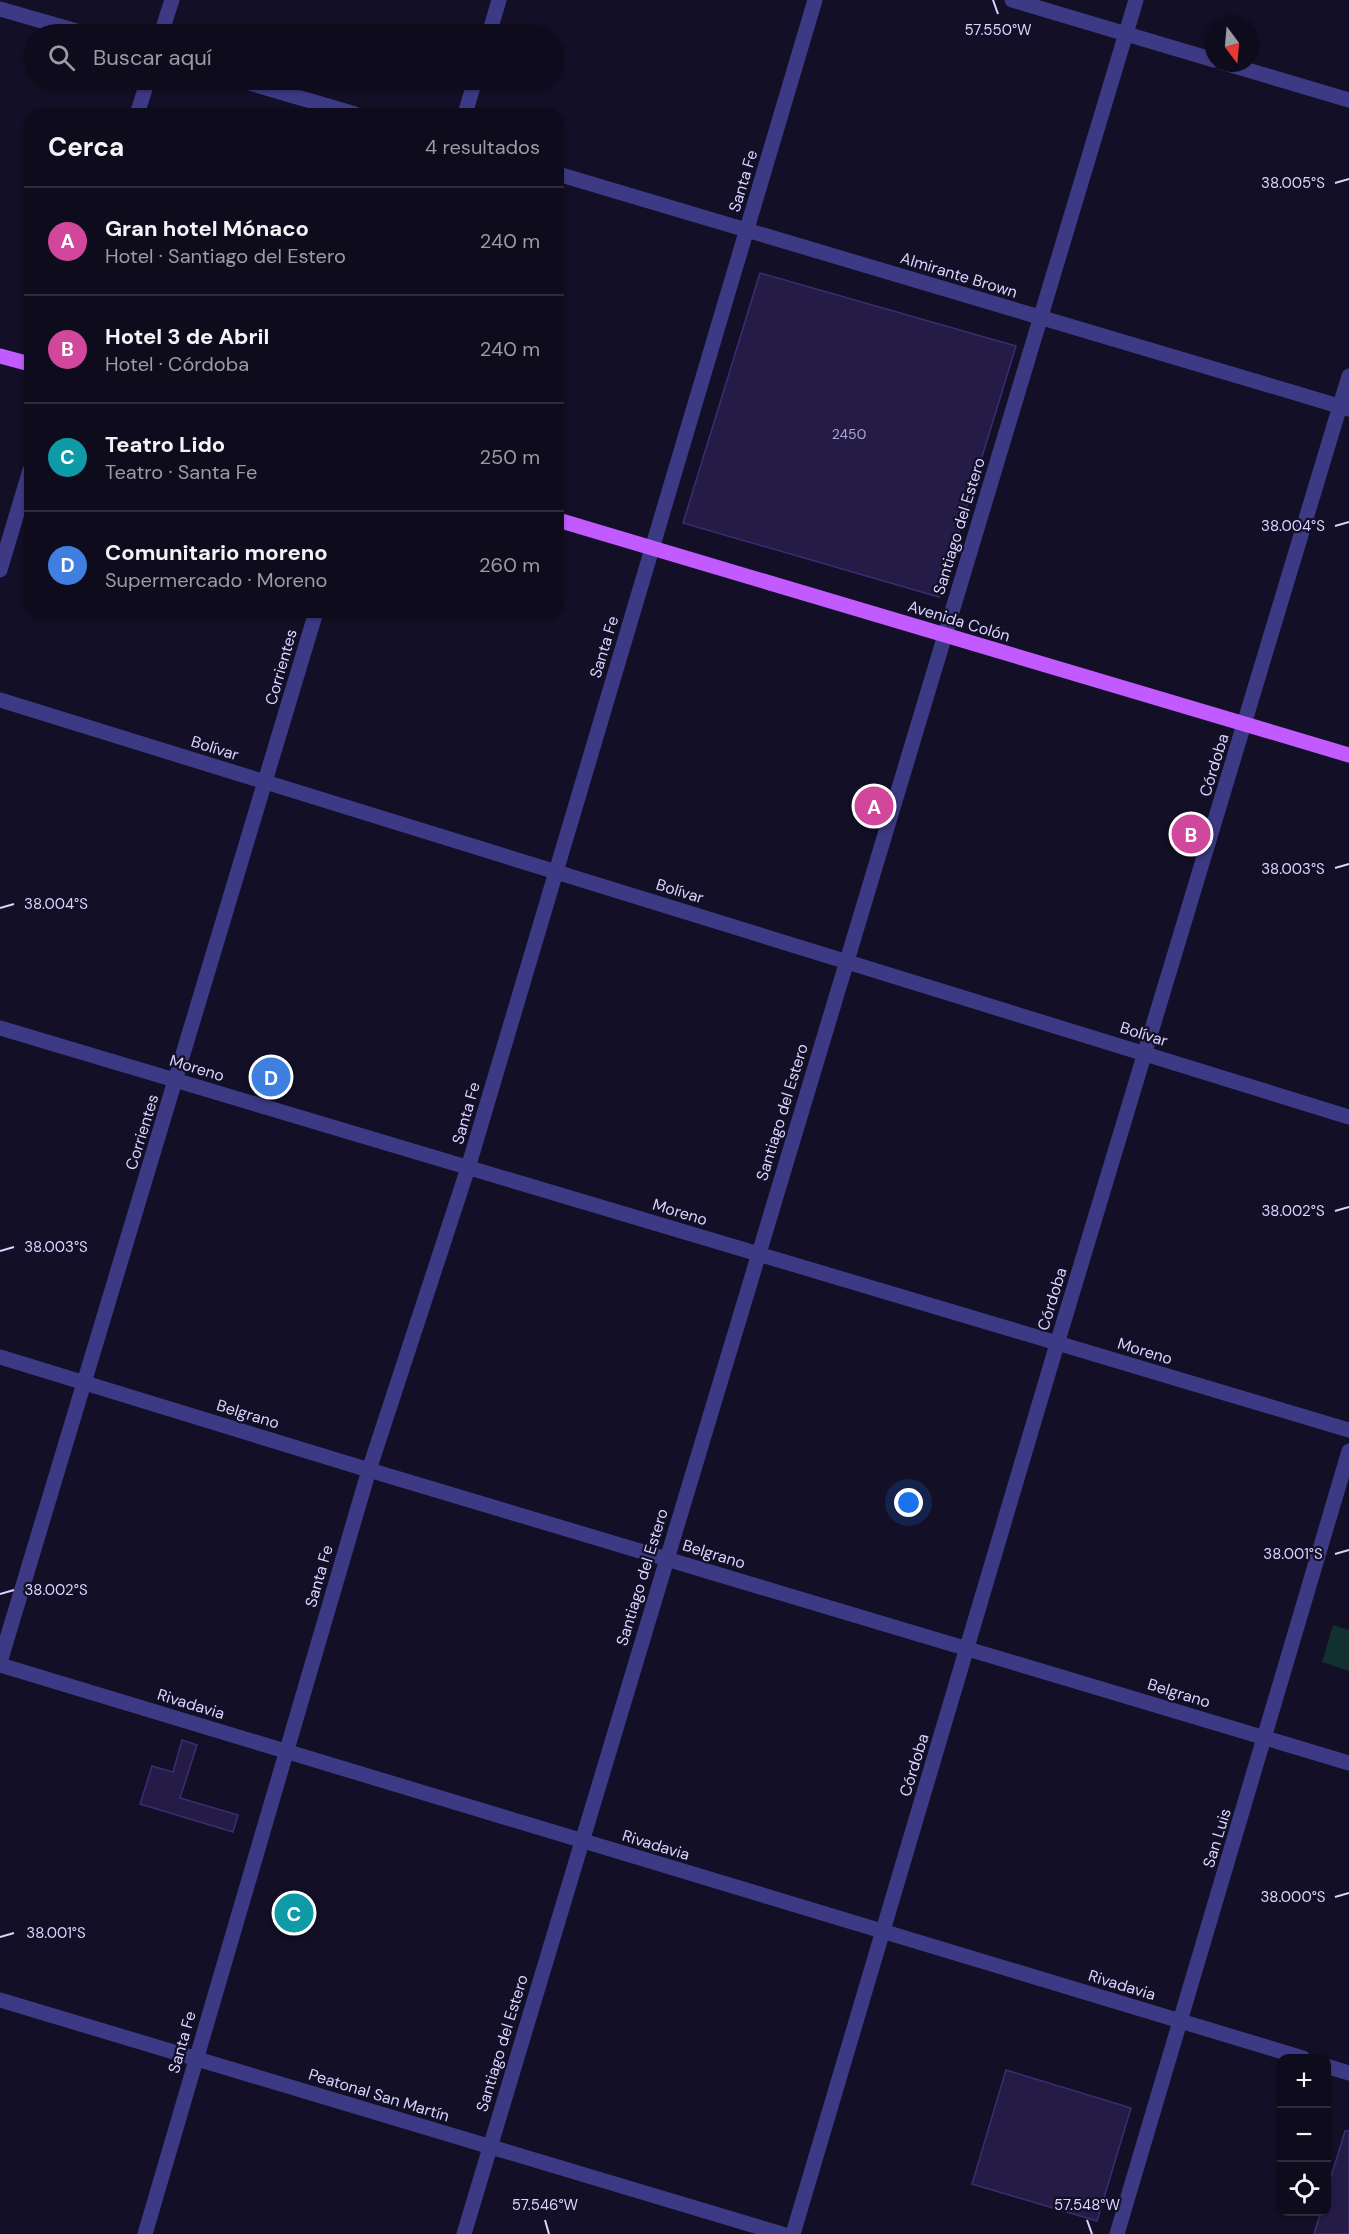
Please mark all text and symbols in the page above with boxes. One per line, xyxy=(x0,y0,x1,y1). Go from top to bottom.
north arrow xyxy=(1205,18,1259,72)
text: 57.550°W xyxy=(964,20,1032,40)
search box xyxy=(24,24,564,90)
icon: search xyxy=(45,41,78,74)
text: Buscar aquí xyxy=(93,43,212,72)
text: Cerca xyxy=(48,130,124,164)
text: 4 resultados xyxy=(425,134,540,160)
street label: Santa Fe xyxy=(724,147,762,215)
text: 38.005°S xyxy=(1261,173,1325,193)
text: Gran hotel Mónaco xyxy=(105,214,309,243)
text: A xyxy=(60,228,75,254)
text: 240 m xyxy=(480,228,540,254)
text: Hotel · Santiago del Estero xyxy=(105,243,346,269)
street label: Almirante Brown xyxy=(898,247,1020,303)
text: Hotel 3 de Abril xyxy=(105,322,269,351)
text: B xyxy=(61,336,74,362)
text: 240 m xyxy=(480,336,540,362)
text: Hotel · Córdoba xyxy=(105,351,249,377)
house number: 2450 xyxy=(832,425,866,443)
text: Teatro Lido xyxy=(105,430,225,459)
text: C xyxy=(60,444,75,470)
text: 250 m xyxy=(479,444,540,470)
street label: Santiago del Estero xyxy=(928,455,990,597)
text: Teatro · Santa Fe xyxy=(105,459,257,485)
text: 38.004°S xyxy=(1261,516,1325,536)
text: Comunitario moreno xyxy=(105,538,328,567)
text: D xyxy=(60,552,75,578)
text: 260 m xyxy=(479,552,540,578)
text: Supermercado · Moreno xyxy=(105,567,327,593)
street label: Avenida Colón xyxy=(905,595,1013,647)
street label: Santa Fe xyxy=(585,613,623,681)
street label: Corrientes xyxy=(260,627,302,707)
street label: Bolívar xyxy=(189,731,242,765)
street label: Córdoba xyxy=(1194,731,1234,799)
pin: A xyxy=(854,784,894,828)
pin: B xyxy=(1172,812,1210,856)
text: 38.003°S xyxy=(1261,859,1325,879)
street label: Bolívar xyxy=(654,874,707,908)
text: 38.004°S xyxy=(24,894,88,914)
street label: Bolívar xyxy=(1118,1017,1171,1051)
street label: Santiago del Estero xyxy=(751,1041,813,1183)
street label: Moreno xyxy=(167,1050,227,1086)
pin: D xyxy=(252,1054,290,1100)
street label: Santa Fe xyxy=(447,1079,485,1147)
street label: Corrientes xyxy=(121,1092,163,1172)
street label: Moreno xyxy=(650,1194,710,1230)
text: 38.002°S xyxy=(1261,1201,1325,1221)
text: 38.003°S xyxy=(24,1237,88,1257)
street label: Córdoba xyxy=(1032,1265,1072,1333)
street label: Moreno xyxy=(1115,1333,1175,1369)
street label: Belgrano xyxy=(214,1395,282,1433)
your location xyxy=(894,1488,923,1517)
street label: Santiago del Estero xyxy=(611,1506,673,1648)
street label: Belgrano xyxy=(680,1535,748,1573)
street label: Santa Fe xyxy=(300,1542,338,1610)
text: 38.001°S xyxy=(1263,1544,1323,1564)
text: 38.002°S xyxy=(24,1580,88,1600)
street label: Belgrano xyxy=(1145,1674,1213,1712)
street label: Rivadavia xyxy=(155,1684,227,1724)
street label: Córdoba xyxy=(894,1731,934,1799)
street label: San Luis xyxy=(1198,1806,1236,1870)
street label: Rivadavia xyxy=(620,1825,692,1865)
text: 38.000°S xyxy=(1261,1887,1326,1907)
pin: C xyxy=(274,1890,314,1936)
text: 38.001°S xyxy=(26,1923,86,1943)
street label: Rivadavia xyxy=(1086,1965,1158,2005)
street label: Santiago del Estero xyxy=(471,1972,533,2114)
street label: Santa Fe xyxy=(163,2008,201,2076)
map controls xyxy=(1277,2054,1331,2216)
button: + xyxy=(1277,2054,1331,2108)
street label: Peatonal San Martín xyxy=(306,2064,452,2126)
button: − xyxy=(1277,2108,1331,2162)
button: locate xyxy=(1277,2162,1331,2216)
text: 57.546°W xyxy=(512,2195,579,2215)
text: 57.548°W xyxy=(1054,2195,1120,2215)

